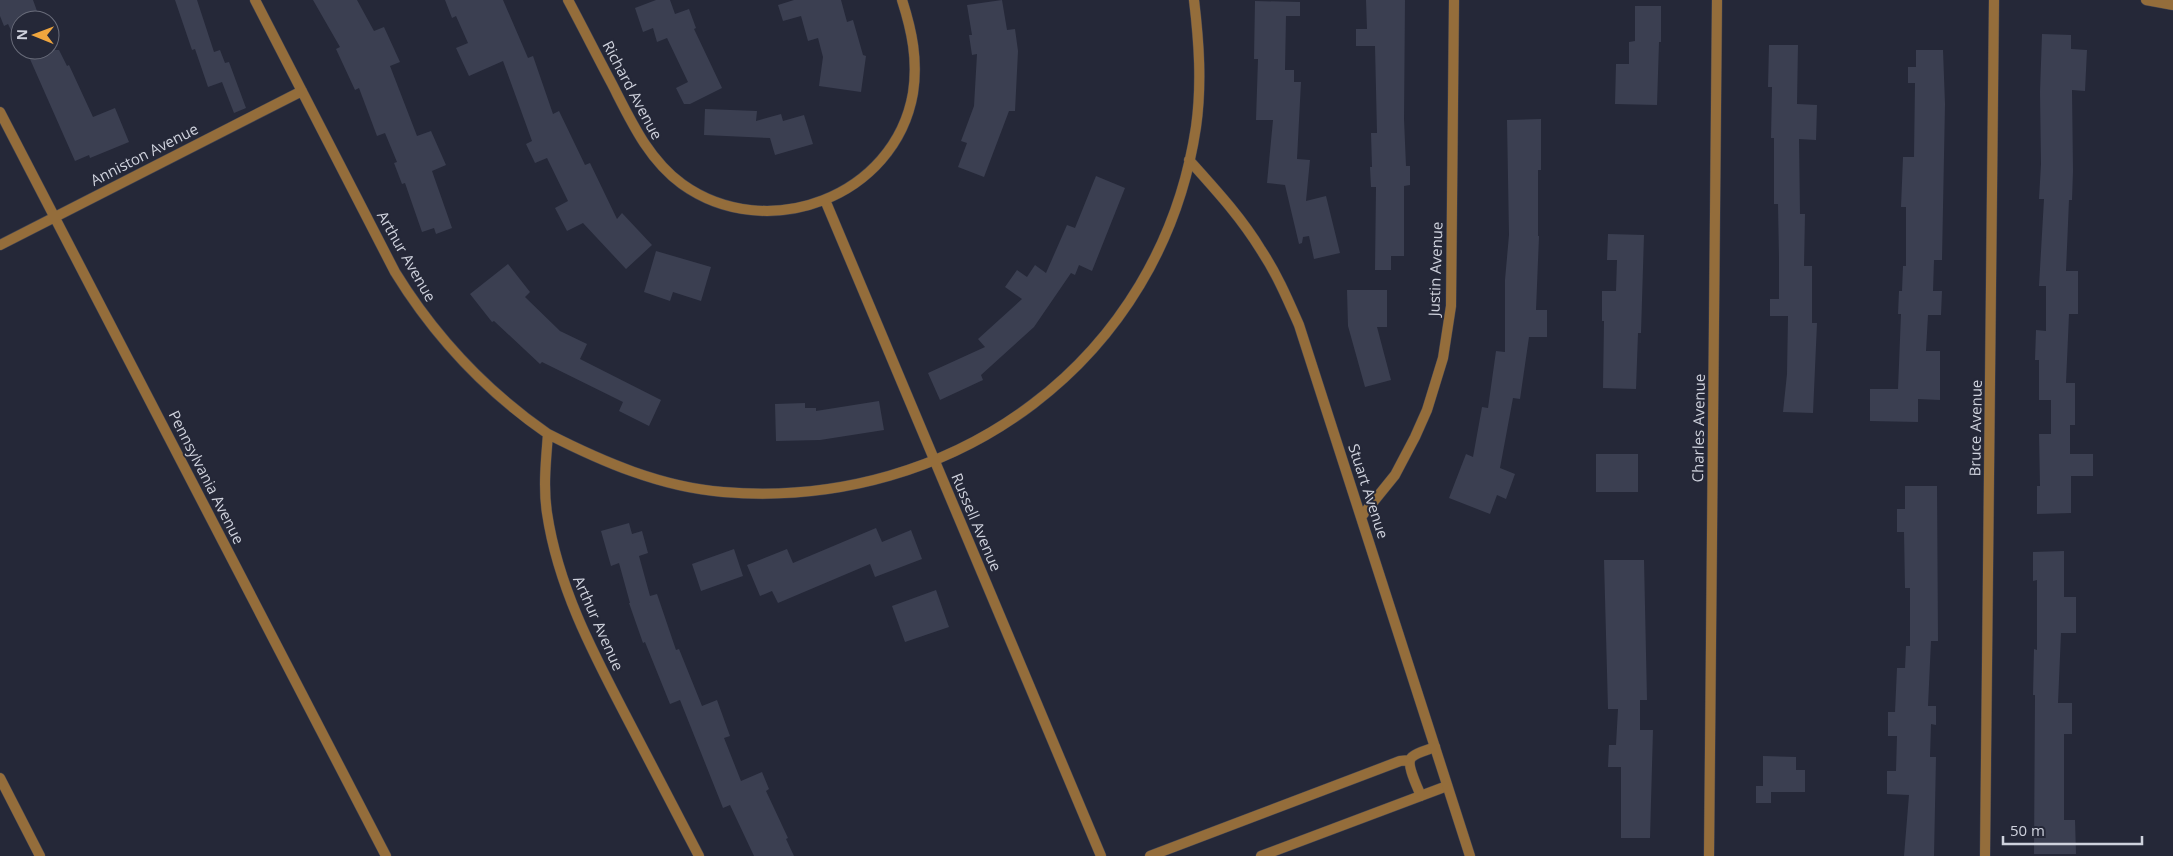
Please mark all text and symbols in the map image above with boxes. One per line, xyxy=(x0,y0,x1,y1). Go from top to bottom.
north arrow xyxy=(10,10,60,60)
text: N xyxy=(12,29,31,41)
street label: Richard Avenue xyxy=(599,37,667,143)
street label: Anniston Avenue xyxy=(87,118,201,190)
street label: Arthur Avenue xyxy=(373,207,441,305)
street label: Justin Avenue xyxy=(1423,221,1447,319)
street label: Charles Avenue xyxy=(1687,374,1709,482)
street label: Bruce Avenue xyxy=(1964,379,1986,477)
street label: Pennsylvania Avenue xyxy=(165,407,249,547)
street label: Stuart Avenue xyxy=(1344,441,1394,541)
street label: Russell Avenue xyxy=(947,470,1007,574)
street label: Arthur Avenue xyxy=(569,573,629,673)
scale bar xyxy=(2003,814,2142,846)
text: 50 m xyxy=(2010,820,2045,840)

